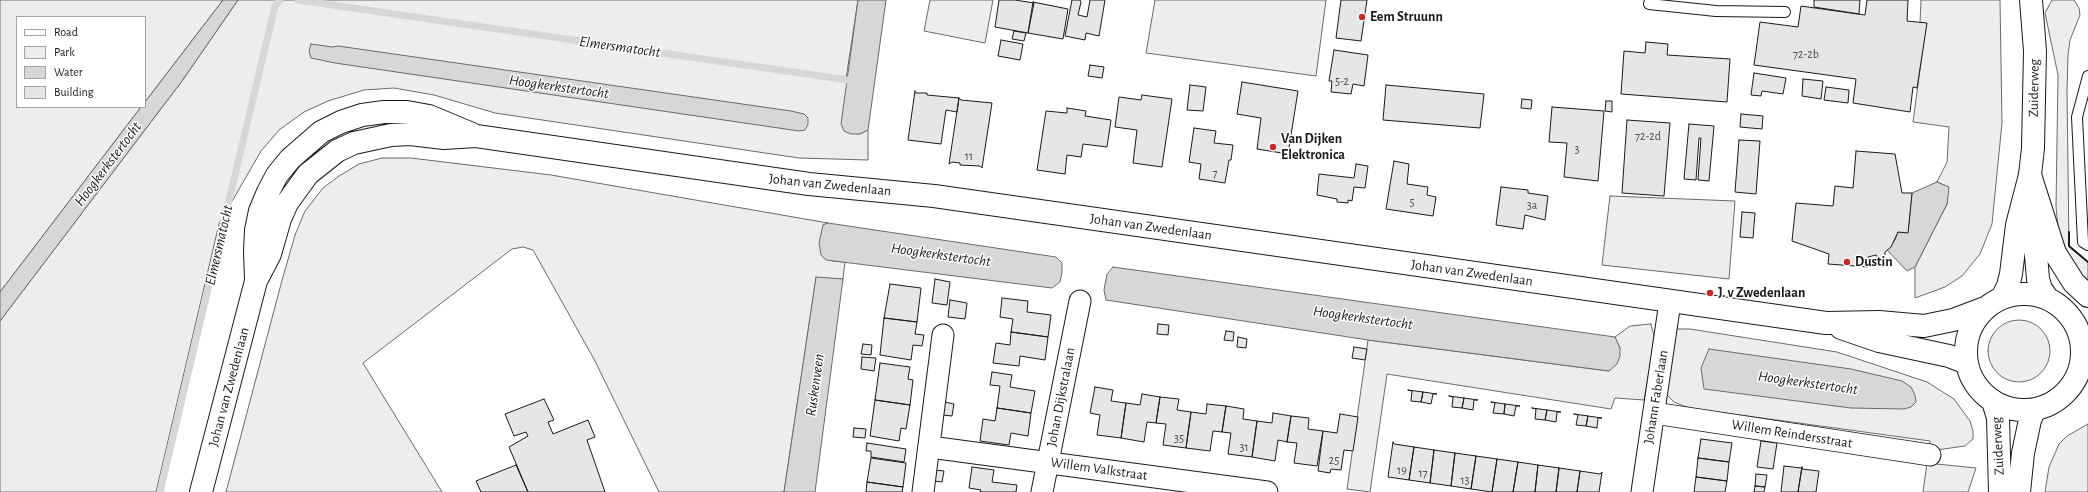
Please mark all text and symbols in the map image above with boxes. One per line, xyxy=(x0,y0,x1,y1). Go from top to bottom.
place label: Eem Struunn xyxy=(1370,9,1443,25)
marker: Eem Struunn xyxy=(1357,12,1367,22)
legend xyxy=(16,16,146,108)
text: Road xyxy=(54,26,78,38)
water label: Elmersmatocht xyxy=(578,32,662,62)
text: Park xyxy=(54,46,75,58)
house number: 72-2b xyxy=(1793,47,1819,61)
street label: Zuiderweg xyxy=(2025,59,2043,117)
text: Water xyxy=(54,66,83,78)
water label: Hoogkerkstertocht xyxy=(508,71,610,103)
house number: 5-2 xyxy=(1335,74,1349,88)
text: Building xyxy=(54,86,94,98)
water label: Hoogkerkstertocht xyxy=(70,118,146,210)
house number: 72-2d xyxy=(1635,129,1661,143)
place label: Van Dijken Elektronica xyxy=(1281,131,1345,164)
marker: Van Dijken Elektronica xyxy=(1268,142,1278,152)
house number: 3 xyxy=(1575,142,1579,156)
house number: 11 xyxy=(965,149,973,163)
house number: 7 xyxy=(1212,166,1218,180)
street label: Johan van Zwedenlaan xyxy=(768,170,892,200)
house number: 5 xyxy=(1409,195,1415,209)
house number: 3a xyxy=(1527,198,1537,212)
water label: Elmersmatocht xyxy=(201,203,237,287)
street label: Johan van Zwedenlaan xyxy=(1089,210,1213,244)
water label: Hoogkerkstertocht xyxy=(890,239,992,271)
place label: Dustin xyxy=(1855,254,1893,270)
street label: Johan van Zwedenlaan xyxy=(1410,256,1534,290)
marker: Dustin xyxy=(1842,257,1852,267)
place label: J. v Zwedenlaan xyxy=(1718,285,1805,301)
marker: J. v Zwedenlaan xyxy=(1705,288,1715,298)
water label: Hoogkerkstertocht xyxy=(1312,302,1414,334)
street label: Johan van Zwedenlaan xyxy=(205,326,253,448)
street label: Johan Dijkstralaan xyxy=(1043,346,1079,448)
street label: Johann Faberlaan xyxy=(1640,349,1672,445)
water label: Ruskenveen xyxy=(802,353,828,417)
water label: Hoogkerkstertocht xyxy=(1757,367,1859,399)
street label: Willem Reindersstraat xyxy=(1730,416,1854,452)
street label: Zuiderweg xyxy=(1988,416,2008,476)
house number: 35 xyxy=(1174,431,1184,445)
house number: 31 xyxy=(1239,440,1249,454)
house number: 25 xyxy=(1329,453,1339,467)
street label: Willem Valkstraat xyxy=(1049,454,1149,484)
house number: 19 xyxy=(1397,463,1407,477)
house number: 17 xyxy=(1418,466,1428,480)
house number: 13 xyxy=(1460,473,1470,487)

